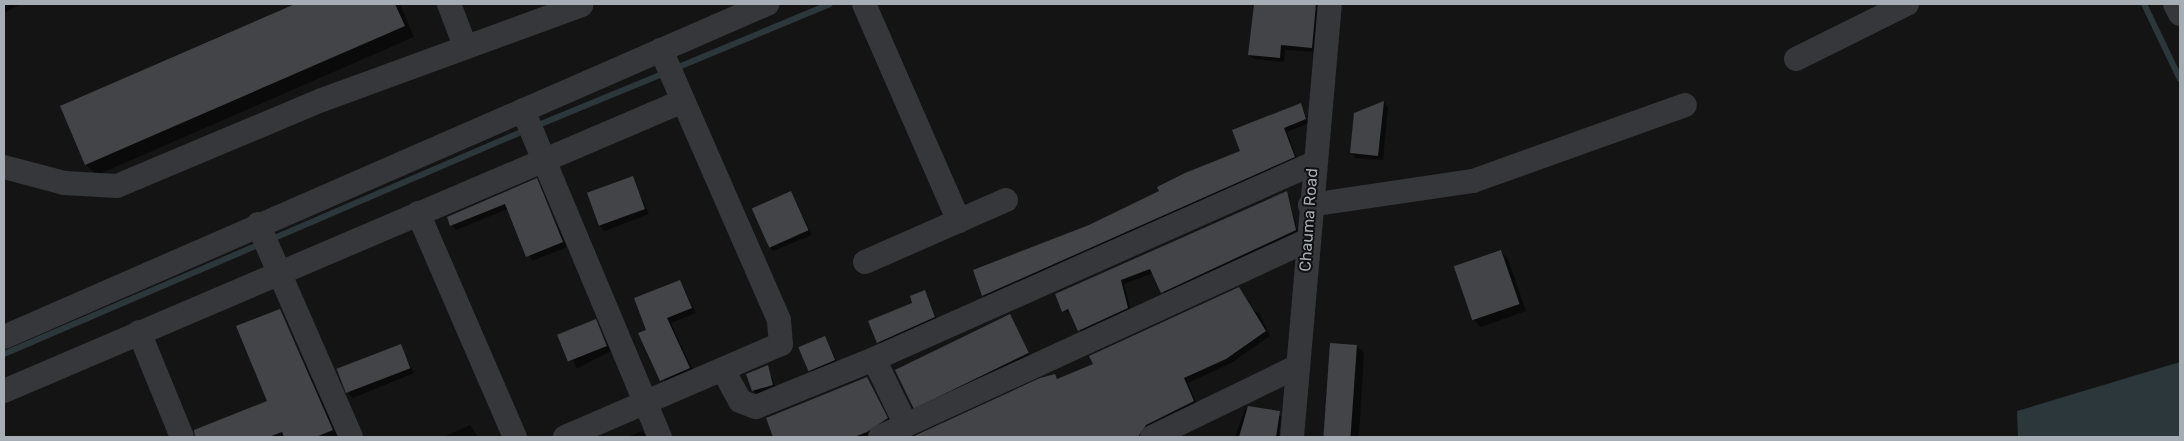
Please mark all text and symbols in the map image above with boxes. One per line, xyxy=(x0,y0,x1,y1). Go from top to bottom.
street label: Chauma Road xyxy=(1296,168,1322,272)

